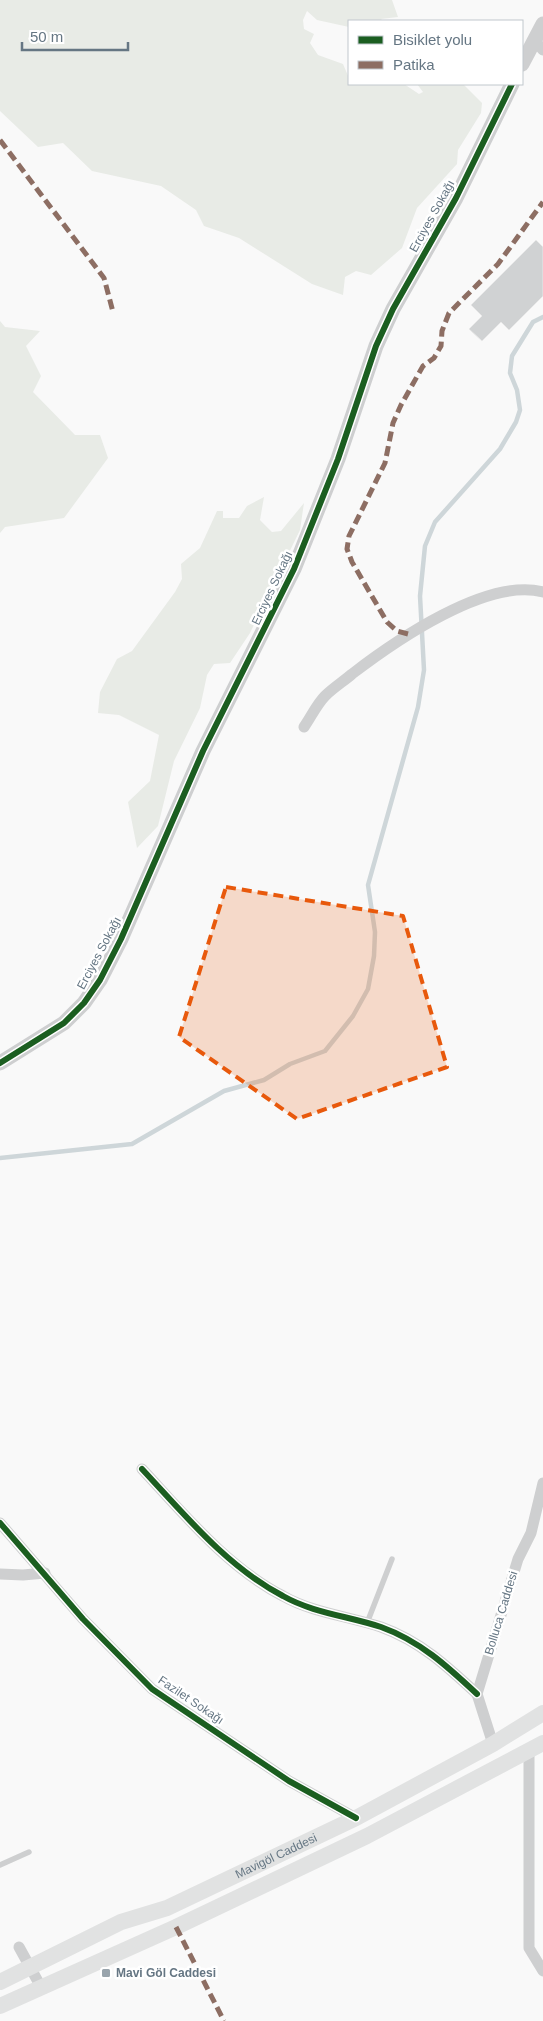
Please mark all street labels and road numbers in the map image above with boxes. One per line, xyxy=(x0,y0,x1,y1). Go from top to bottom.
street label: Erciyes Sokağı xyxy=(406,178,458,254)
street label: Erciyes Sokağı xyxy=(249,549,295,627)
street label: Erciyes Sokağı xyxy=(74,914,124,992)
street label: Bolluca Caddesi xyxy=(482,1569,520,1657)
street label: Fazilet Sokağı xyxy=(156,1673,226,1727)
street label: Mavigöl Caddesi xyxy=(233,1831,319,1881)

